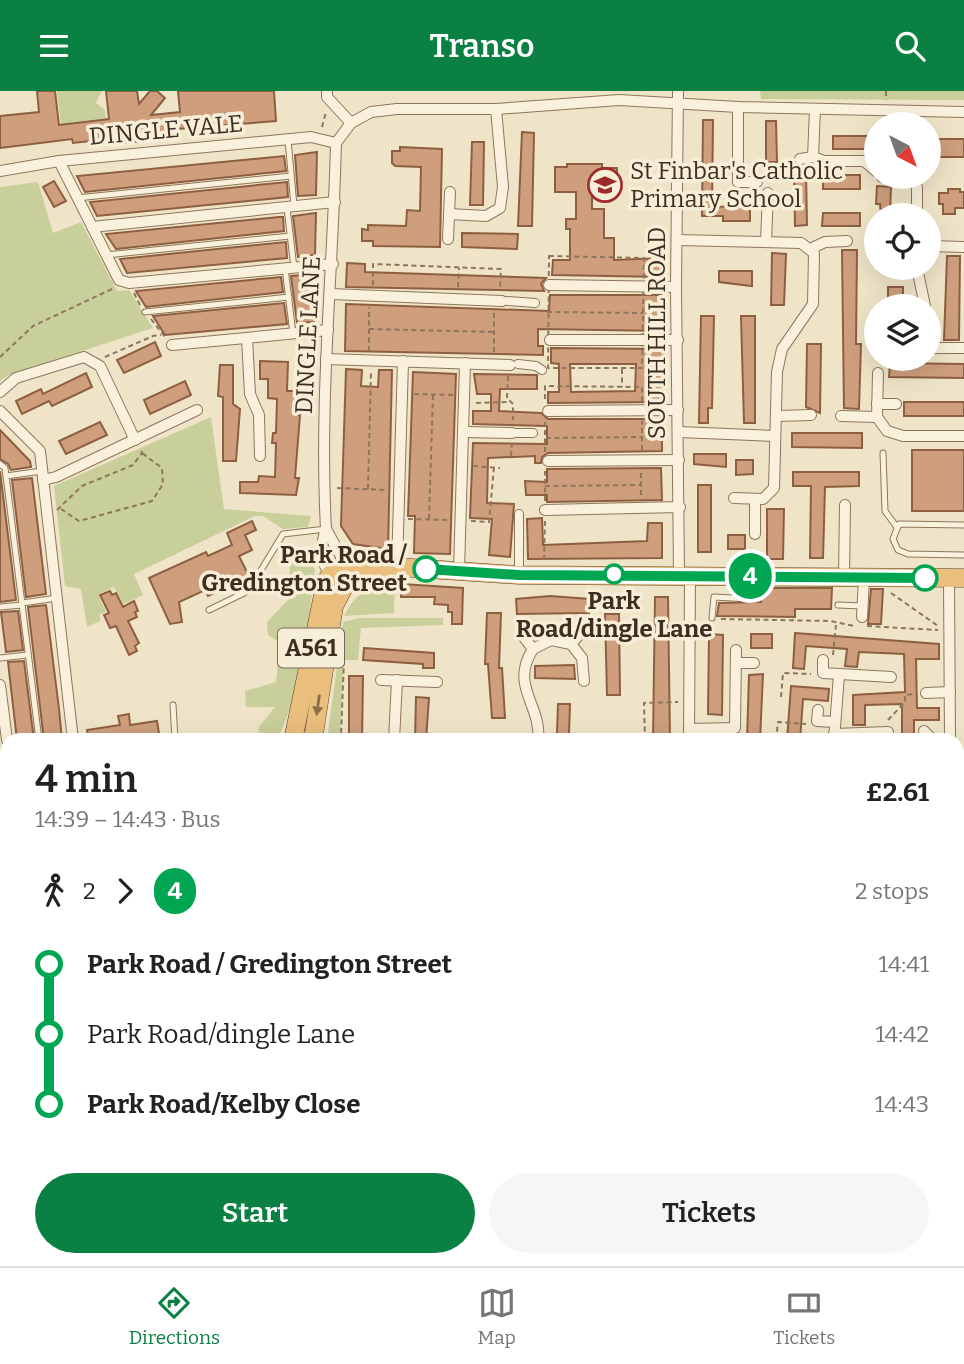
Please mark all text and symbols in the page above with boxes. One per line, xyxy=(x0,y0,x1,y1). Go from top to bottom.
icon: menu xyxy=(35,27,73,65)
text: Transo xyxy=(430,27,534,65)
icon: search xyxy=(891,27,929,65)
street label: DINGLE VALE xyxy=(88,109,244,151)
north arrow xyxy=(864,112,942,189)
map controls xyxy=(864,112,941,371)
place label: St Finbar's Catholic Primary School xyxy=(630,157,843,213)
school or university icon: St Finbar's Catholic Primary School xyxy=(586,166,624,204)
button: locate xyxy=(864,203,941,280)
street label: SOUTH HILL ROAD xyxy=(643,227,671,439)
street label: DINGLE LANE xyxy=(290,255,326,415)
button: layers xyxy=(864,294,941,371)
place label: Park Road / Gredington Street xyxy=(201,541,408,597)
line badge: 4 xyxy=(727,553,773,599)
marker: Park Road / Gredington Street xyxy=(413,556,439,582)
text: 4 xyxy=(743,562,757,590)
marker: Park Road/dingle Lane xyxy=(604,564,624,584)
unlabelled marker xyxy=(912,565,938,591)
place label: Park Road/dingle Lane xyxy=(516,587,712,643)
road number: A561 xyxy=(278,629,344,667)
one-way arrow xyxy=(313,694,324,716)
text: 4 min xyxy=(35,756,137,802)
text: £2.61 xyxy=(866,777,929,808)
text: 14:39 – 14:43 · Bus xyxy=(35,805,221,833)
icon: walk xyxy=(35,872,73,910)
icon: forward xyxy=(106,872,144,910)
text: 2 xyxy=(83,877,96,905)
text: 4 xyxy=(168,877,182,905)
text: 2 stops xyxy=(855,877,929,905)
text: Park Road / Gredington Street xyxy=(87,949,452,980)
text: 14:41 xyxy=(879,950,929,978)
text: Park Road/dingle Lane xyxy=(87,1019,355,1050)
text: 14:42 xyxy=(875,1020,929,1048)
text: Park Road/Kelby Close xyxy=(87,1089,360,1120)
text: 14:43 xyxy=(875,1090,929,1118)
button: Start xyxy=(35,1173,475,1253)
button: Tickets xyxy=(489,1173,929,1253)
tab: Directions xyxy=(129,1284,220,1349)
tab: Map xyxy=(478,1284,516,1349)
tab: Tickets xyxy=(773,1284,835,1349)

